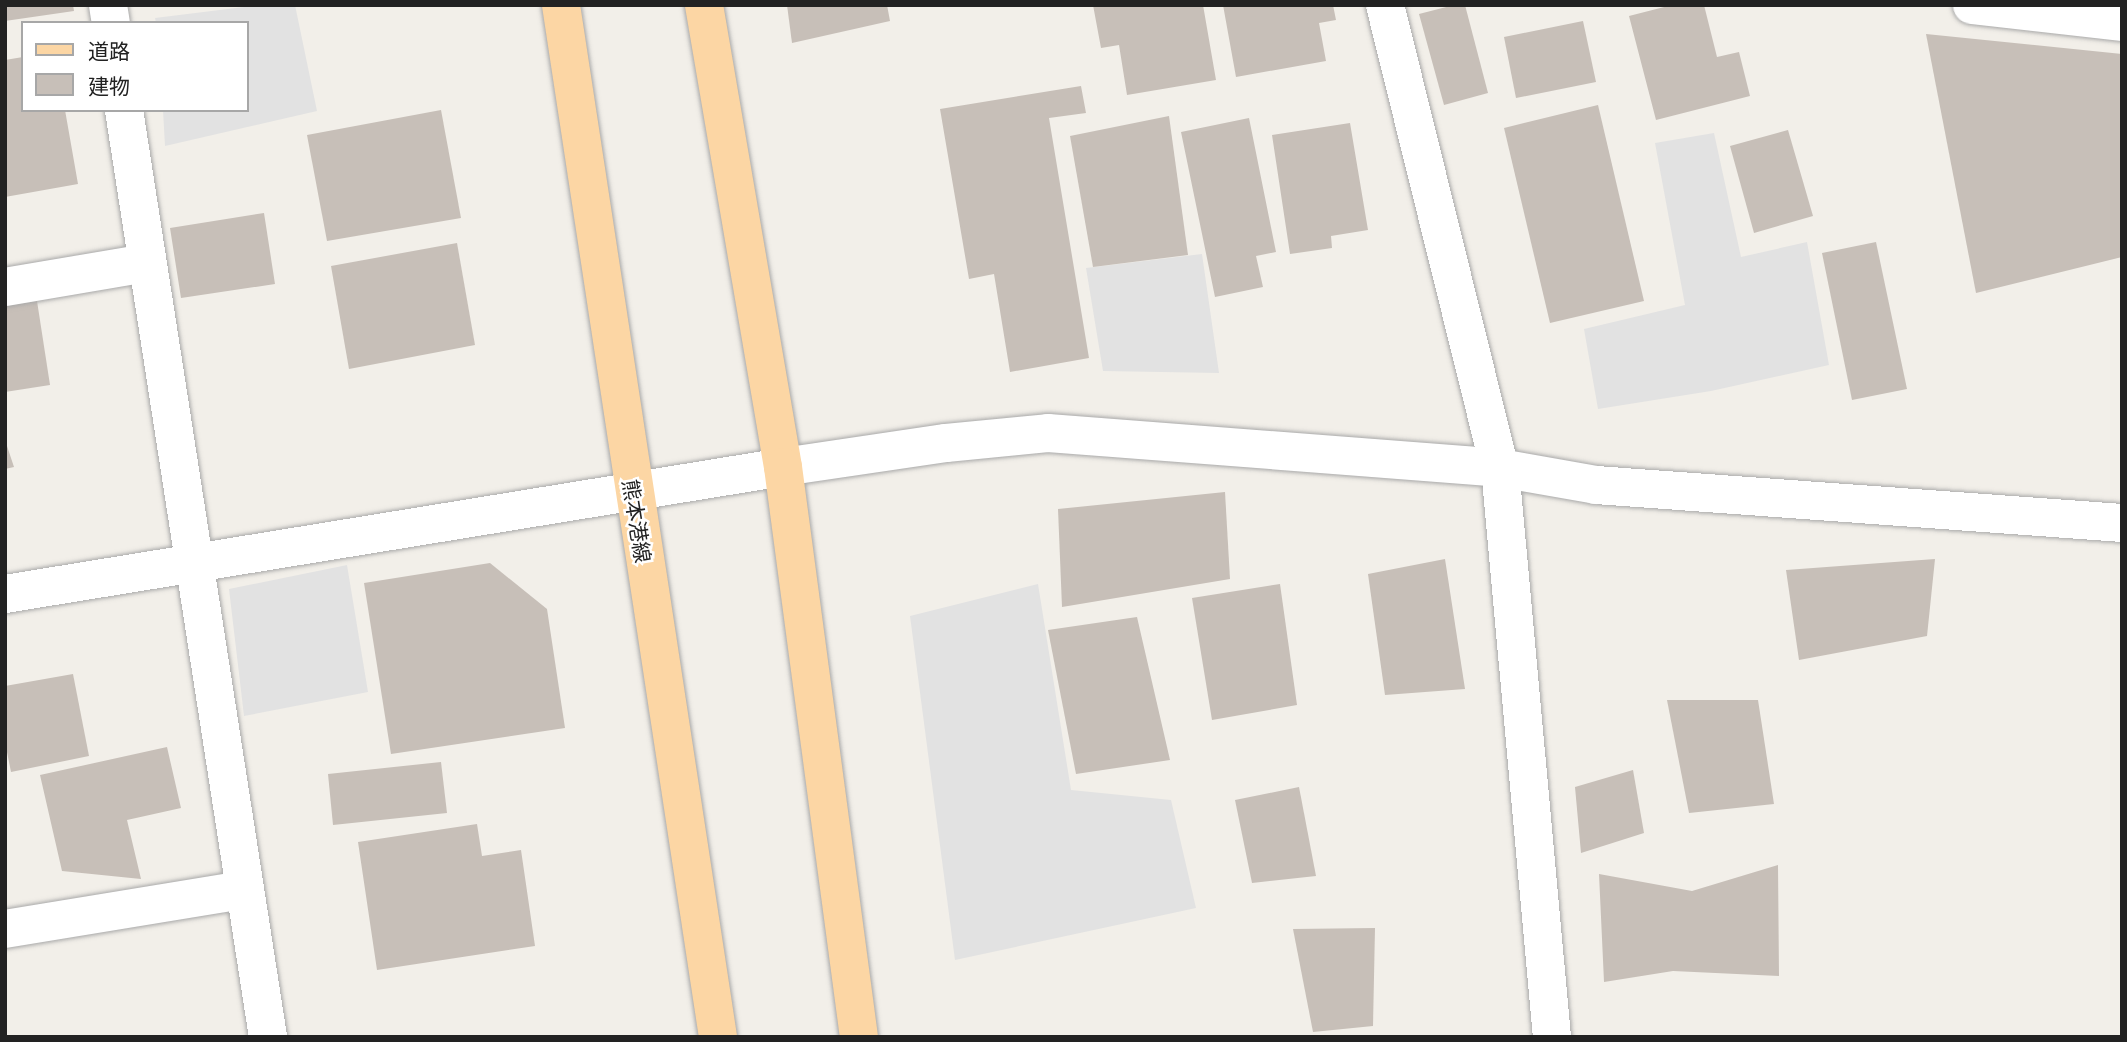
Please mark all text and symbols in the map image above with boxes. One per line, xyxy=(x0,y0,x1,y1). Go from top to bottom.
legend xyxy=(21,21,248,112)
text: 道路 xyxy=(88,39,130,63)
text: 建物 xyxy=(88,74,130,98)
street label: 熊本港線 xyxy=(618,478,656,564)

